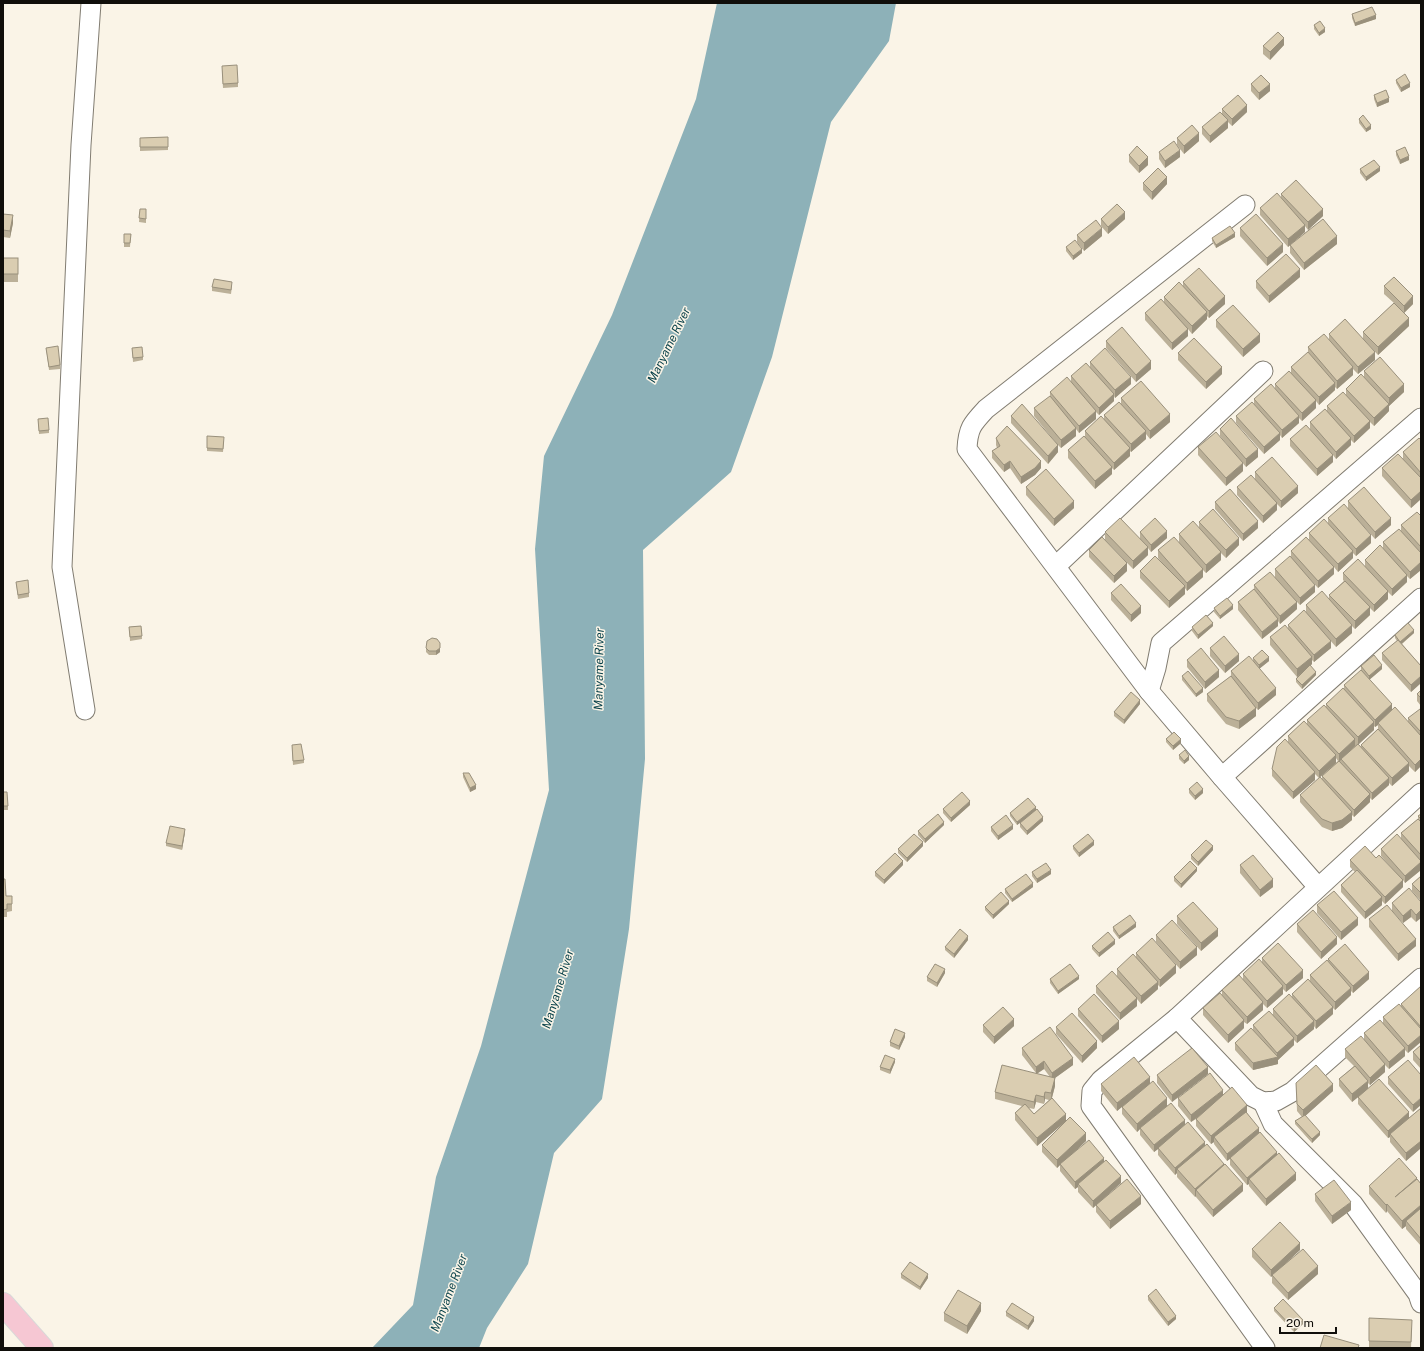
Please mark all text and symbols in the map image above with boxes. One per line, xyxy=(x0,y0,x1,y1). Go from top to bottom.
water label: Manyame River xyxy=(645,305,694,385)
water label: Manyame River xyxy=(591,627,607,710)
water label: Manyame River xyxy=(539,947,577,1030)
water label: Manyame River xyxy=(428,1252,470,1334)
scale bar xyxy=(1280,1309,1336,1335)
text: 20 m xyxy=(1286,1316,1314,1330)

